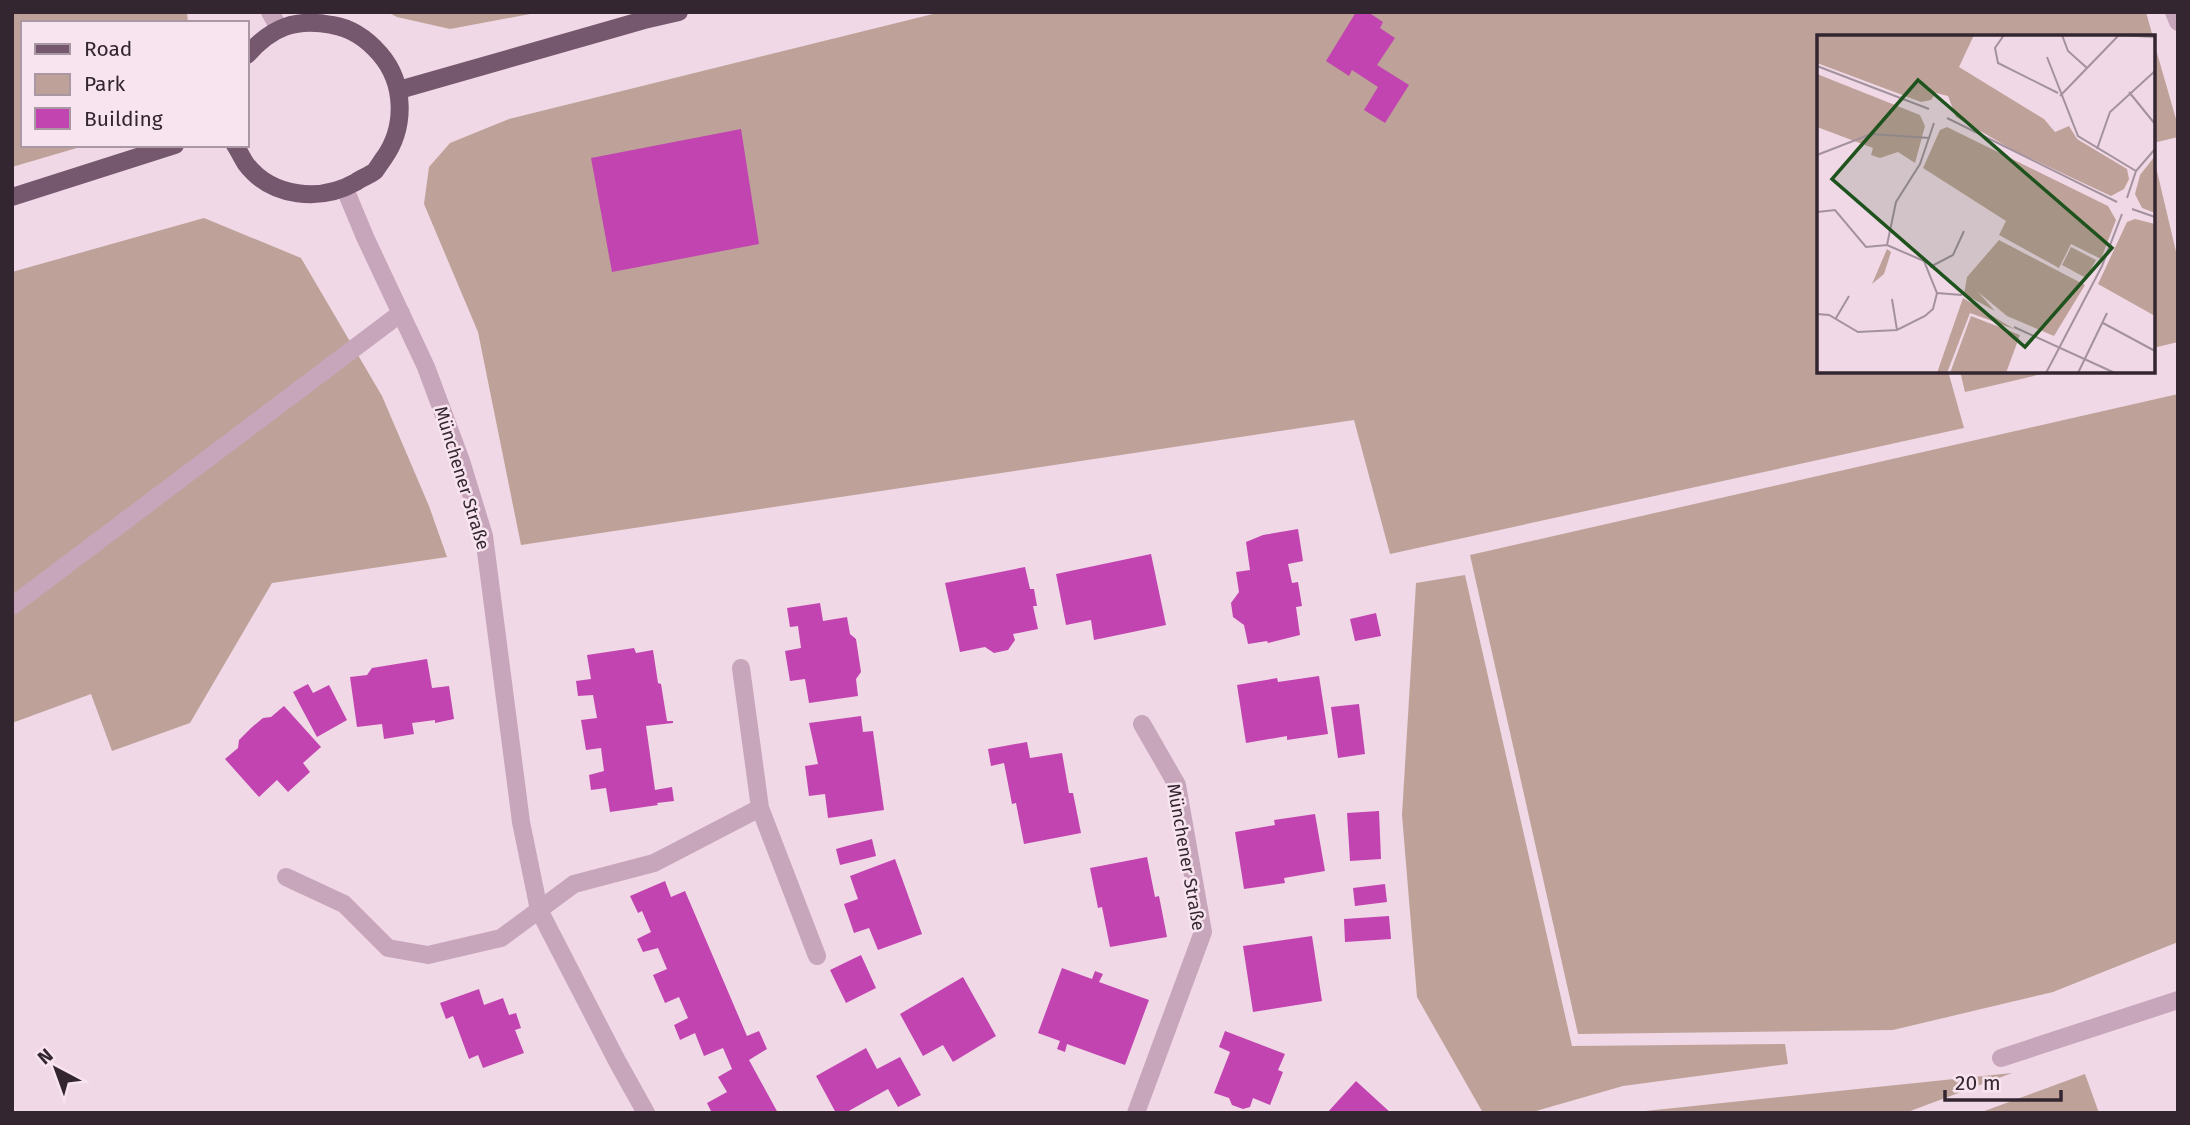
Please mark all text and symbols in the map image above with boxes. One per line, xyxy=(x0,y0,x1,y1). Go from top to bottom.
legend xyxy=(21,21,248,147)
inset map xyxy=(1817,35,2155,373)
text: Road xyxy=(84,36,132,62)
text: Park xyxy=(84,71,126,97)
text: Building xyxy=(84,106,163,132)
street label: Münchener Straße xyxy=(430,404,494,552)
street label: Münchener Straße xyxy=(1162,782,1210,932)
north arrow xyxy=(21,1034,91,1104)
text: N xyxy=(33,1044,57,1069)
scale bar xyxy=(1945,1058,2060,1102)
text: 20 m xyxy=(1955,1070,2001,1096)

